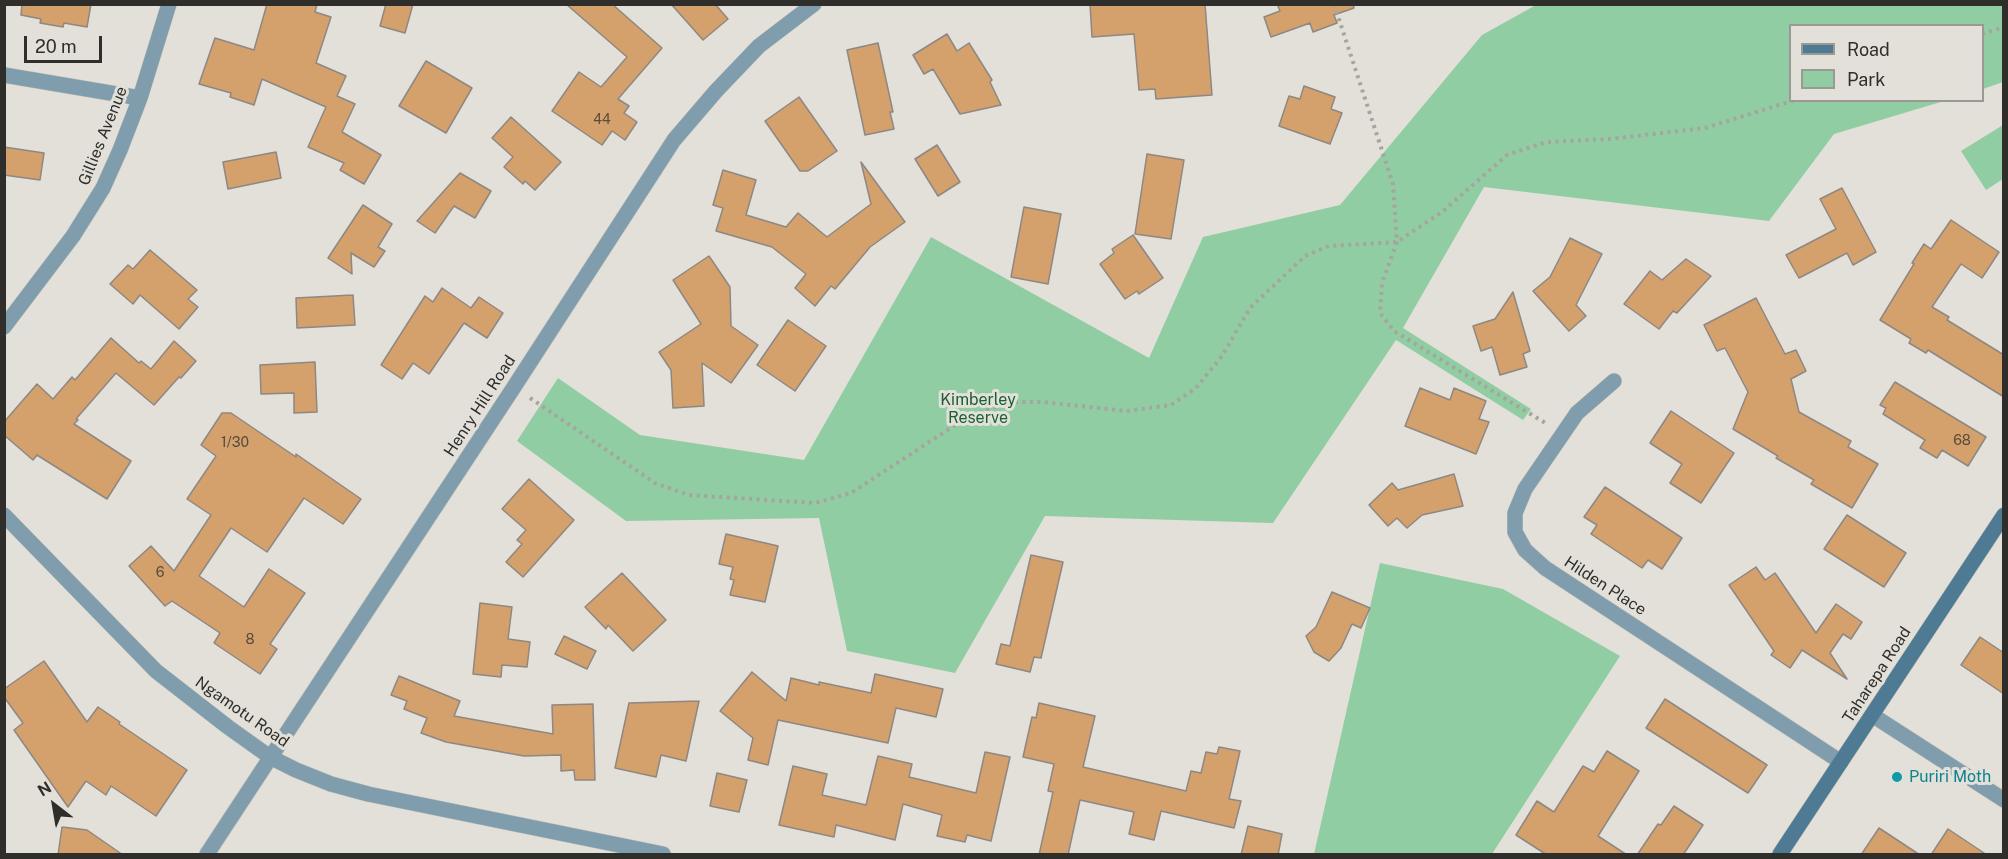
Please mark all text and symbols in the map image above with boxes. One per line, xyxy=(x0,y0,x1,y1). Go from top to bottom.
scale bar xyxy=(27,24,105,62)
legend xyxy=(1789,24,1984,102)
text: 20 m xyxy=(35,36,77,57)
text: Road xyxy=(1847,39,1890,60)
text: Park xyxy=(1847,69,1885,90)
street label: Gillies Avenue xyxy=(74,84,132,188)
house number: 44 xyxy=(593,112,611,128)
street label: Henry Hill Road xyxy=(440,352,520,460)
park label: Kimberley Reserve xyxy=(940,390,1016,428)
house number: 68 xyxy=(1953,433,1971,449)
house number: 1/30 xyxy=(221,435,249,451)
street label: Hilden Place xyxy=(1560,552,1650,620)
house number: 6 xyxy=(156,565,164,581)
street label: Taharepa Road xyxy=(1839,623,1915,727)
house number: 8 xyxy=(245,632,255,648)
street label: Ngamotu Road xyxy=(191,673,293,751)
place label: Puriri Moth xyxy=(1909,767,1991,787)
marker: Puriri Moth xyxy=(1890,770,1904,784)
north arrow xyxy=(24,775,84,835)
text: N xyxy=(34,778,55,801)

